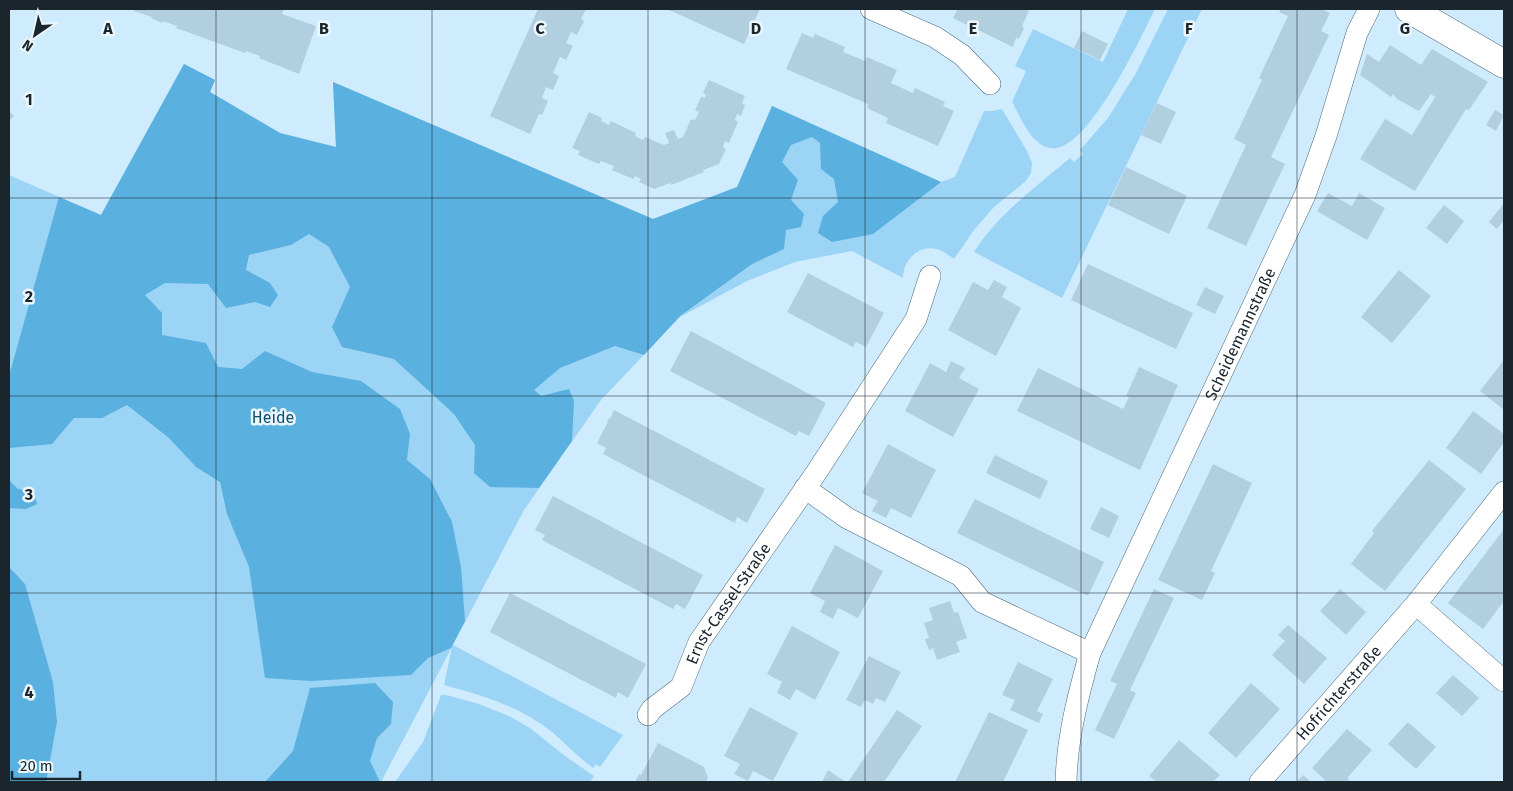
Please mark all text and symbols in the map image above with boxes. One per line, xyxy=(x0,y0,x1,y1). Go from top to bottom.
north arrow xyxy=(10,10,60,60)
text: A xyxy=(102,19,113,38)
text: B xyxy=(319,19,329,38)
text: C xyxy=(535,19,545,38)
text: D xyxy=(751,19,761,38)
text: E xyxy=(969,19,977,38)
text: F xyxy=(1185,19,1193,38)
text: G xyxy=(1400,19,1410,38)
text: N xyxy=(19,36,37,55)
text: 1 xyxy=(25,90,33,109)
street label: Scheidemannstraße xyxy=(1200,265,1279,403)
text: 2 xyxy=(25,287,33,306)
park label: Heide xyxy=(252,408,294,427)
text: 3 xyxy=(24,485,33,504)
street label: Ernst-Cassel-Straße xyxy=(682,539,774,667)
street label: Hofrichterstraße xyxy=(1292,641,1385,744)
text: 4 xyxy=(24,683,34,702)
scale bar xyxy=(12,748,80,780)
text: 20 m xyxy=(20,757,53,775)

